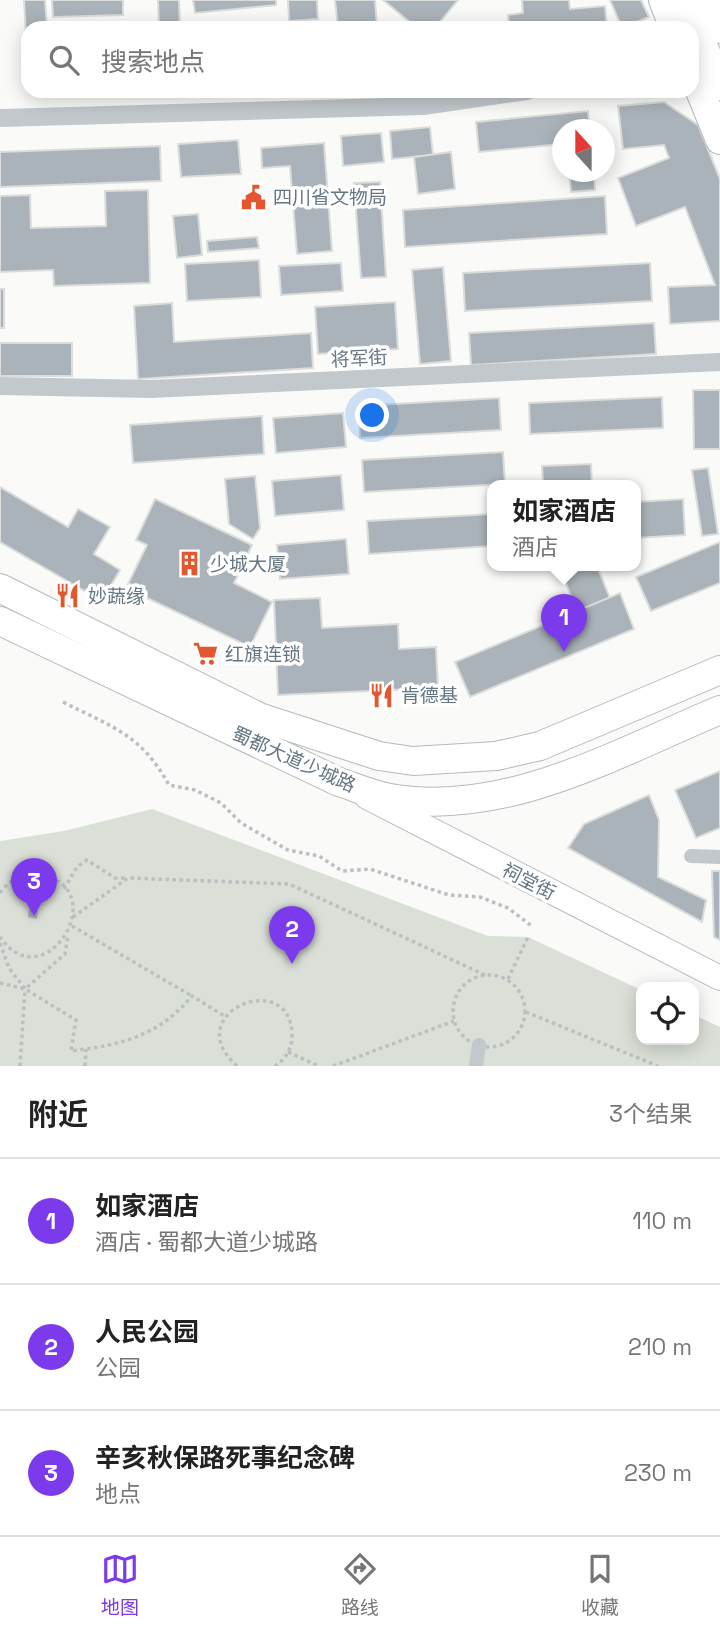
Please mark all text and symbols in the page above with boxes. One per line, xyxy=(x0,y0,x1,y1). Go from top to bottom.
search box xyxy=(21,21,699,98)
icon: search xyxy=(45,41,83,79)
text: 搜索地点 xyxy=(101,45,205,79)
north arrow xyxy=(552,119,615,182)
public building icon: 四川省文物局 xyxy=(239,183,267,211)
place label: 四川省文物局 xyxy=(273,185,387,210)
street label: 将军街 xyxy=(330,345,388,372)
your location xyxy=(355,398,389,432)
popup xyxy=(487,480,641,571)
text: 如家酒店 xyxy=(512,494,616,528)
text: 酒店 xyxy=(512,532,558,562)
building icon: 少城大厦 xyxy=(176,550,204,578)
place label: 少城大厦 xyxy=(210,552,286,577)
restaurant icon: 妙蔬缘 xyxy=(54,582,82,610)
place label: 妙蔬缘 xyxy=(88,584,145,609)
pin: 1 xyxy=(541,594,587,652)
supermarket icon: 红旗连锁 xyxy=(191,640,219,668)
place label: 红旗连锁 xyxy=(225,642,301,667)
restaurant icon: 肯德基 xyxy=(367,681,395,709)
place label: 肯德基 xyxy=(401,683,458,708)
street label: 蜀都大道少城路 xyxy=(228,721,360,798)
street label: 祠堂街 xyxy=(498,857,560,906)
pin: 3 xyxy=(11,858,57,916)
pin: 2 xyxy=(269,906,315,964)
map controls xyxy=(636,982,699,1045)
button: locate xyxy=(636,982,699,1045)
text: 附近 xyxy=(28,1095,88,1134)
text: 3个结果 xyxy=(609,1099,692,1129)
text: 如家酒店 xyxy=(95,1189,199,1223)
text: 1 xyxy=(46,1206,56,1236)
text: 110 m xyxy=(632,1206,692,1236)
text: 酒店 · 蜀都大道少城路 xyxy=(95,1227,318,1257)
text: 人民公园 xyxy=(95,1315,199,1349)
text: 2 xyxy=(44,1332,58,1362)
text: 210 m xyxy=(628,1332,692,1362)
text: 公园 xyxy=(95,1353,141,1383)
text: 辛亥秋保路死事纪念碑 xyxy=(95,1441,355,1475)
text: 3 xyxy=(44,1458,58,1488)
text: 230 m xyxy=(624,1458,692,1488)
text: 地点 xyxy=(95,1479,141,1509)
tab: 地图 xyxy=(101,1550,139,1620)
tab: 路线 xyxy=(341,1550,379,1620)
tab: 收藏 xyxy=(581,1550,619,1620)

